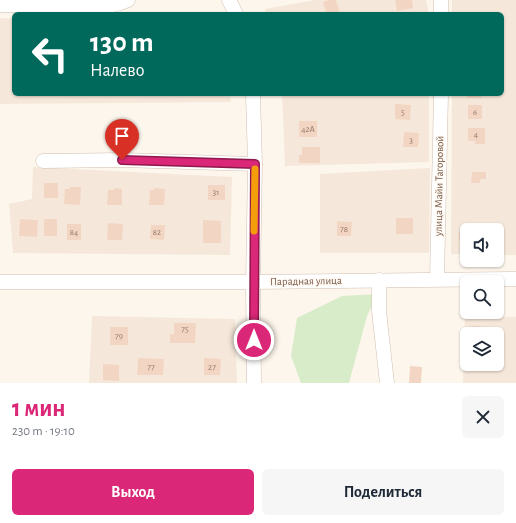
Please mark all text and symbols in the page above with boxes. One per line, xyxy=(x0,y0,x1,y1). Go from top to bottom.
icon: left xyxy=(24,28,76,80)
text: 130 m xyxy=(90,29,154,57)
text: Налево xyxy=(90,62,144,80)
house number: 5 xyxy=(401,108,405,117)
house number: 6 xyxy=(473,108,477,117)
pin xyxy=(105,119,139,160)
icon: arrive xyxy=(111,125,133,147)
house number: 42А xyxy=(301,125,316,134)
house number: 4 xyxy=(474,130,479,139)
house number: 3 xyxy=(409,136,413,145)
street label: улица Майи Тагоровой xyxy=(433,136,445,237)
house number: 31 xyxy=(213,188,219,197)
map controls xyxy=(460,223,504,371)
button: sound xyxy=(460,223,504,267)
house number: 78 xyxy=(340,225,348,234)
house number: 84 xyxy=(70,228,79,237)
house number: 82 xyxy=(153,228,161,237)
street label: Парадная улица xyxy=(270,275,342,287)
button: search xyxy=(460,275,504,319)
position arrow xyxy=(233,319,275,361)
house number: 75 xyxy=(181,325,189,334)
button: layers xyxy=(460,327,504,371)
house number: 79 xyxy=(115,332,123,341)
house number: 77 xyxy=(147,363,155,372)
house number: 27 xyxy=(208,363,216,372)
button: close xyxy=(462,396,504,438)
text: 1 мин xyxy=(12,397,66,421)
text: 230 m · 19:10 xyxy=(12,425,75,438)
button: Выход xyxy=(12,469,254,515)
button: Поделиться xyxy=(262,469,504,515)

